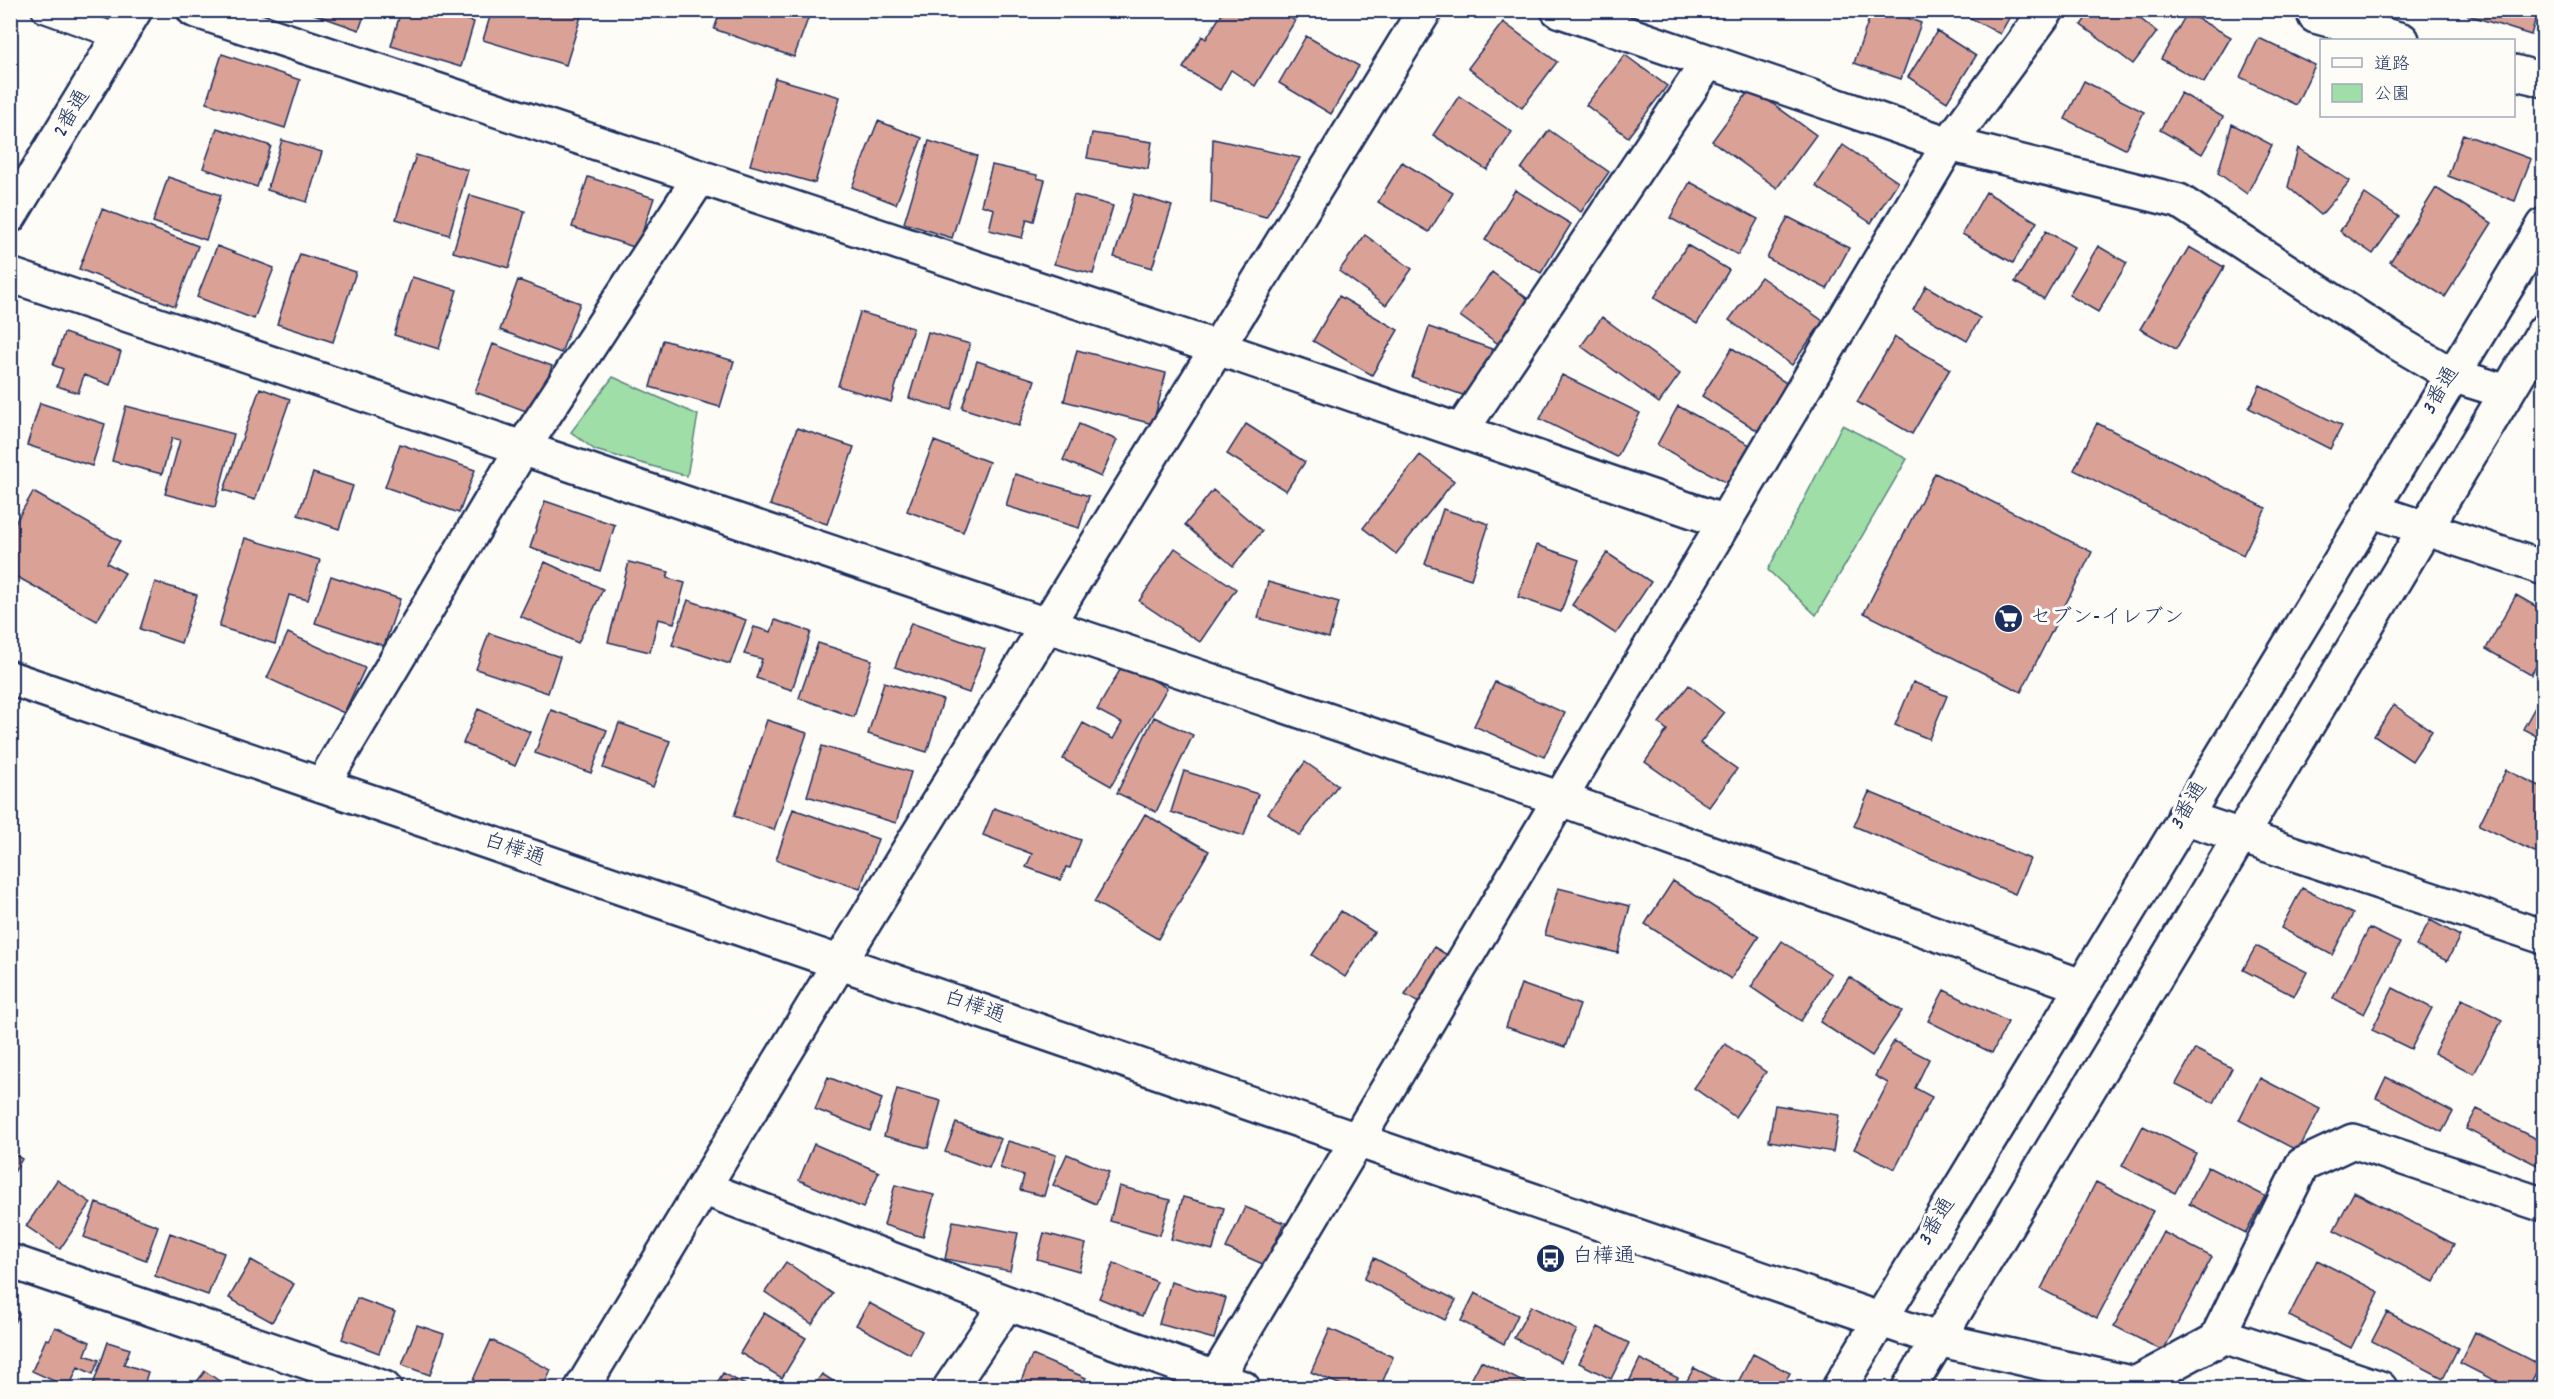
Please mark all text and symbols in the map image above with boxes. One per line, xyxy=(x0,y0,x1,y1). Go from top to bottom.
legend xyxy=(2320,39,2515,117)
text: 道路 xyxy=(2374,53,2410,78)
text: 公園 xyxy=(2374,83,2410,108)
street label: 2番通 xyxy=(47,84,99,144)
street label: 3番通 xyxy=(2416,361,2468,421)
supermarket icon: セブン-イレブン xyxy=(1993,603,2025,635)
place label: セブン-イレブン xyxy=(2030,604,2184,634)
street label: 3番通 xyxy=(2164,776,2216,836)
street label: 白樺通 xyxy=(479,827,549,875)
street label: 白樺通 xyxy=(939,984,1009,1032)
street label: 3番通 xyxy=(1912,1192,1964,1252)
bus stop icon: 白樺通 xyxy=(1535,1242,1567,1274)
place label: 白樺通 xyxy=(1572,1243,1635,1273)

